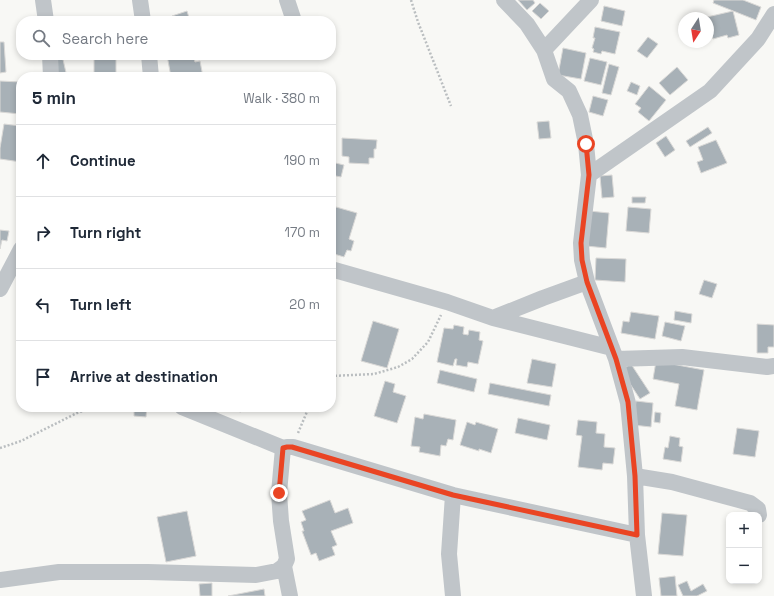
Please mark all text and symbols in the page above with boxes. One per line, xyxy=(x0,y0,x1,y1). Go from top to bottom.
north arrow xyxy=(678,12,714,48)
search box xyxy=(16,16,336,60)
icon: search xyxy=(30,27,52,49)
text: Search here xyxy=(62,29,148,48)
text: 5 min xyxy=(32,87,76,109)
text: Walk · 380 m xyxy=(243,90,320,107)
route start xyxy=(577,135,595,153)
icon: ahead xyxy=(32,150,54,172)
text: Continue xyxy=(70,151,136,170)
text: 190 m xyxy=(284,152,320,169)
icon: right xyxy=(32,222,54,244)
text: Turn right xyxy=(70,223,141,242)
text: 170 m xyxy=(284,224,320,241)
icon: left xyxy=(32,294,54,316)
text: Turn left xyxy=(70,295,132,314)
text: 20 m xyxy=(289,296,320,313)
icon: arrive xyxy=(32,366,54,388)
text: Arrive at destination xyxy=(70,367,218,386)
route end xyxy=(270,484,288,502)
map controls xyxy=(726,512,762,584)
button: + xyxy=(726,512,762,548)
button: − xyxy=(726,548,762,584)

